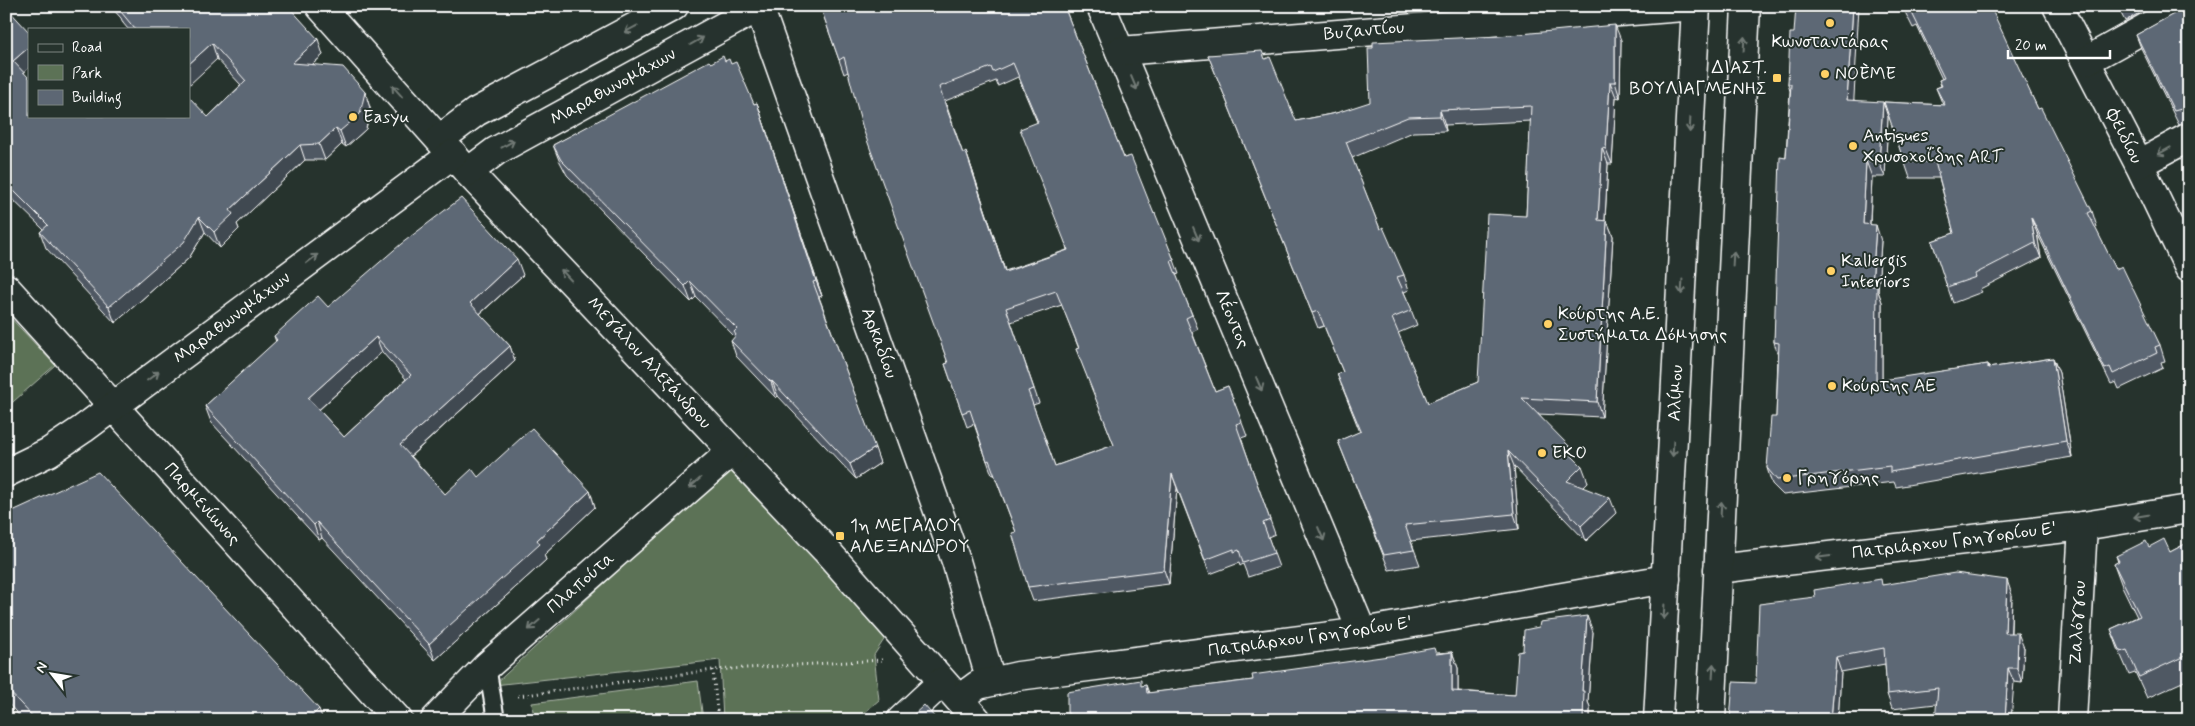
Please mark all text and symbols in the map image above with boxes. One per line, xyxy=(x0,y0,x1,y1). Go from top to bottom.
street label: Βυζαντίου xyxy=(1323,16,1405,46)
marker: Κωνσταντάρας xyxy=(1824,17,1836,29)
one-way arrow xyxy=(624,25,639,34)
legend xyxy=(28,28,190,118)
scale bar xyxy=(2008,28,2110,60)
place label: Κωνσταντάρας xyxy=(1772,30,1889,54)
one-way arrow xyxy=(690,36,705,46)
text: 20 m xyxy=(2015,36,2047,56)
one-way arrow xyxy=(1739,37,1748,53)
text: Road xyxy=(72,38,102,58)
street label: Μαραθωνομάχων xyxy=(546,42,680,132)
place label: ΔΙΑΣΤ. ΒΟΥΛΙΑΓΜΕΝΗΣ xyxy=(1630,56,1767,101)
place label: NOÈME xyxy=(1835,62,1896,86)
text: Park xyxy=(72,64,102,84)
marker: NOÈME xyxy=(1819,68,1831,80)
marker: ΔΙΑΣΤ. ΒΟΥΛΙΑΓΜΕΝΗΣ xyxy=(1771,72,1783,84)
one-way arrow xyxy=(1130,75,1139,91)
one-way arrow xyxy=(391,85,403,98)
text: Building xyxy=(72,88,122,109)
street label: Φειδίου xyxy=(2099,103,2148,168)
place label: Easyu xyxy=(363,105,409,129)
marker: Easyu xyxy=(347,111,359,123)
one-way arrow xyxy=(1686,117,1695,133)
place label: Antiques Χρυσοχοΐδης ART xyxy=(1863,124,2004,169)
one-way arrow xyxy=(501,139,516,149)
marker: Antiques Χρυσοχοΐδης ART xyxy=(1847,140,1859,152)
one-way arrow xyxy=(2157,147,2172,156)
one-way arrow xyxy=(1193,226,1202,241)
place label: Kallergis Interiors xyxy=(1841,249,1910,294)
one-way arrow xyxy=(1729,251,1738,267)
one-way arrow xyxy=(305,253,318,264)
marker: Kallergis Interiors xyxy=(1825,265,1837,277)
street label: Μαραθωνομάχων xyxy=(169,266,295,370)
one-way arrow xyxy=(560,269,572,282)
one-way arrow xyxy=(1677,279,1686,295)
street label: Λέοντος xyxy=(1209,285,1256,352)
street label: Μεγάλου Αλεξάνδρου xyxy=(581,292,717,434)
place label: Κούρτης Α.Ε. Συστήματα Δόμησης xyxy=(1558,302,1727,347)
street label: Αρκαδίου xyxy=(855,304,903,382)
marker: Κούρτης Α.Ε. Συστήματα Δόμησης xyxy=(1542,318,1554,330)
street label: Αλίμου xyxy=(1663,364,1689,422)
one-way arrow xyxy=(146,371,159,382)
place label: Κούρτης ΑΕ xyxy=(1842,374,1936,398)
one-way arrow xyxy=(1254,376,1264,391)
marker: Κούρτης ΑΕ xyxy=(1826,380,1838,392)
place label: EKO xyxy=(1552,441,1587,465)
one-way arrow xyxy=(1668,441,1677,457)
marker: EKO xyxy=(1536,447,1548,459)
street label: Παρμενίωνος xyxy=(158,457,246,551)
place label: Γρηγόρης xyxy=(1797,466,1879,490)
marker: Γρηγόρης xyxy=(1781,472,1793,484)
one-way arrow xyxy=(689,477,702,489)
one-way arrow xyxy=(1717,501,1726,517)
one-way arrow xyxy=(2133,512,2149,522)
place label: 1η ΜΕΓΑΛΟΥ ΑΛΕΞΑΝΔΡΟΥ xyxy=(850,514,969,559)
street label: Πατριάρχου Γρηγορίου Ε' xyxy=(1850,517,2058,565)
one-way arrow xyxy=(1316,526,1326,541)
marker: 1η ΜΕΓΑΛΟΥ ΑΛΕΞΑΝΔΡΟΥ xyxy=(834,530,846,542)
street label: Πλαπούτα xyxy=(542,547,620,619)
one-way arrow xyxy=(1816,552,1832,562)
street label: Ζαλόγγου xyxy=(2064,580,2092,666)
one-way arrow xyxy=(1660,604,1669,620)
street label: Πατριάρχου Γρηγορίου Ε' xyxy=(1206,611,1414,663)
one-way arrow xyxy=(527,620,540,631)
north arrow xyxy=(28,648,78,698)
text: N xyxy=(32,659,52,676)
one-way arrow xyxy=(1709,663,1718,679)

